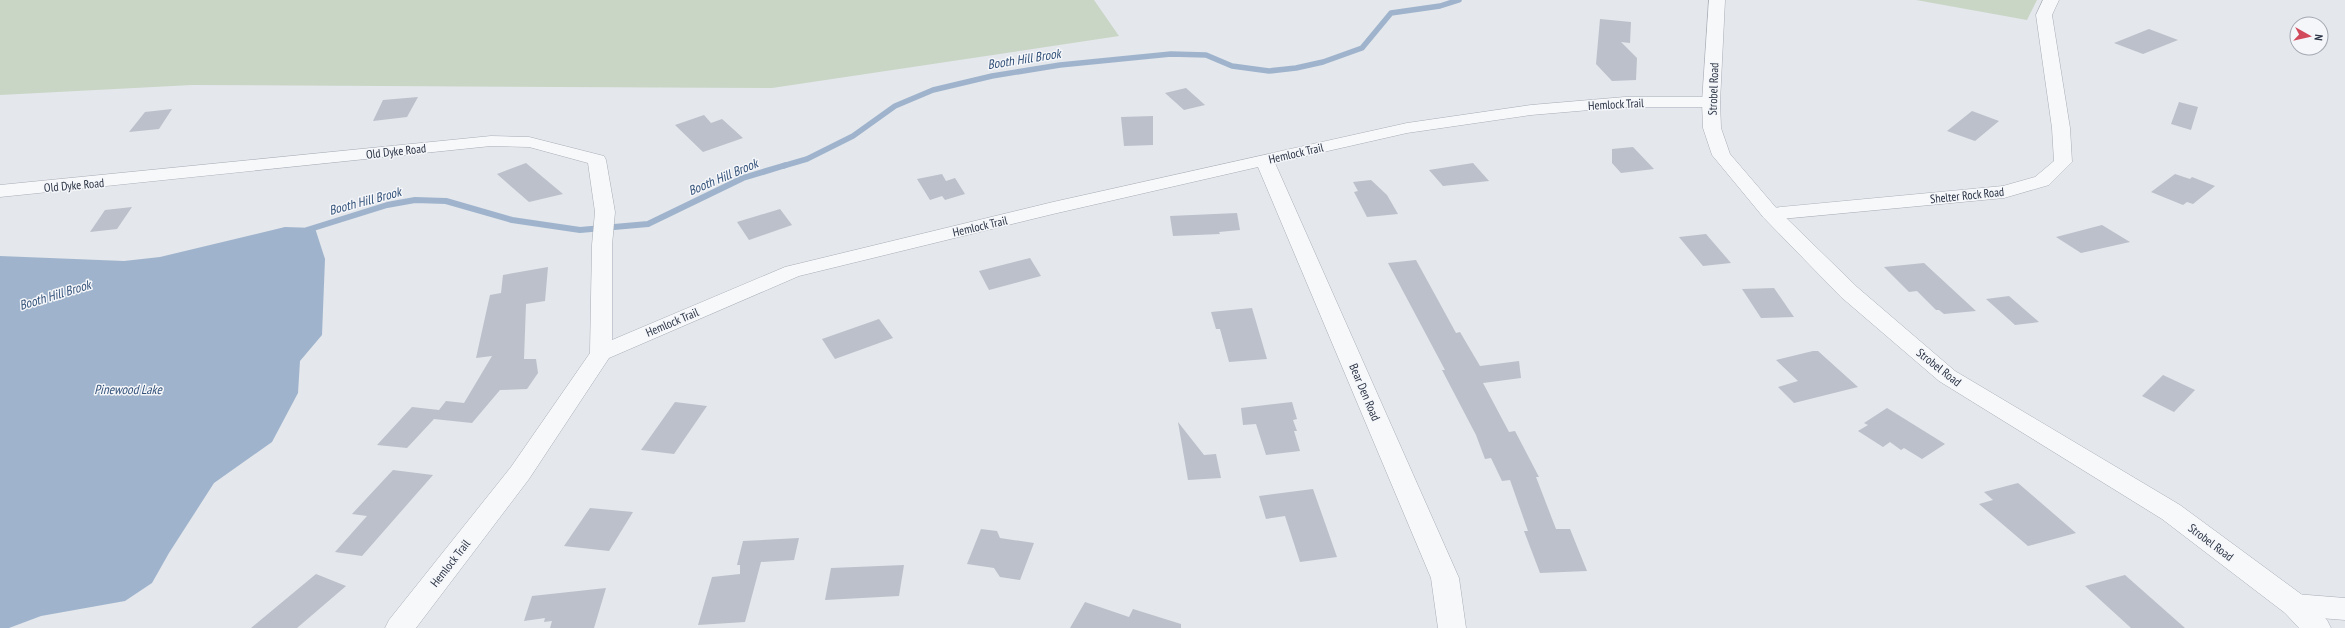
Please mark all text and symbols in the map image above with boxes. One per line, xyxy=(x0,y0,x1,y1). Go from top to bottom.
north arrow xyxy=(2289,16,2329,56)
text: N xyxy=(2312,33,2326,41)
water label: Booth Hill Brook xyxy=(986,45,1064,73)
street label: Strobel Road xyxy=(1705,62,1721,116)
street label: Hemlock Trail xyxy=(1588,95,1644,113)
street label: Hemlock Trail xyxy=(1267,139,1325,167)
street label: Old Dyke Road xyxy=(365,140,427,162)
water label: Booth Hill Brook xyxy=(686,154,762,199)
street label: Old Dyke Road xyxy=(43,175,105,195)
water label: Booth Hill Brook xyxy=(327,183,405,219)
street label: Shelter Rock Road xyxy=(1929,184,2005,206)
street label: Hemlock Trail xyxy=(951,212,1009,240)
water label: Booth Hill Brook xyxy=(17,275,95,314)
street label: Hemlock Trail xyxy=(643,304,701,340)
street label: Strobel Road xyxy=(1914,345,1964,389)
street label: Bear Den Road xyxy=(1346,361,1384,423)
water label: Pinewood Lake xyxy=(94,381,163,398)
street label: Strobel Road xyxy=(2185,520,2237,564)
street label: Hemlock Trail xyxy=(427,536,473,590)

